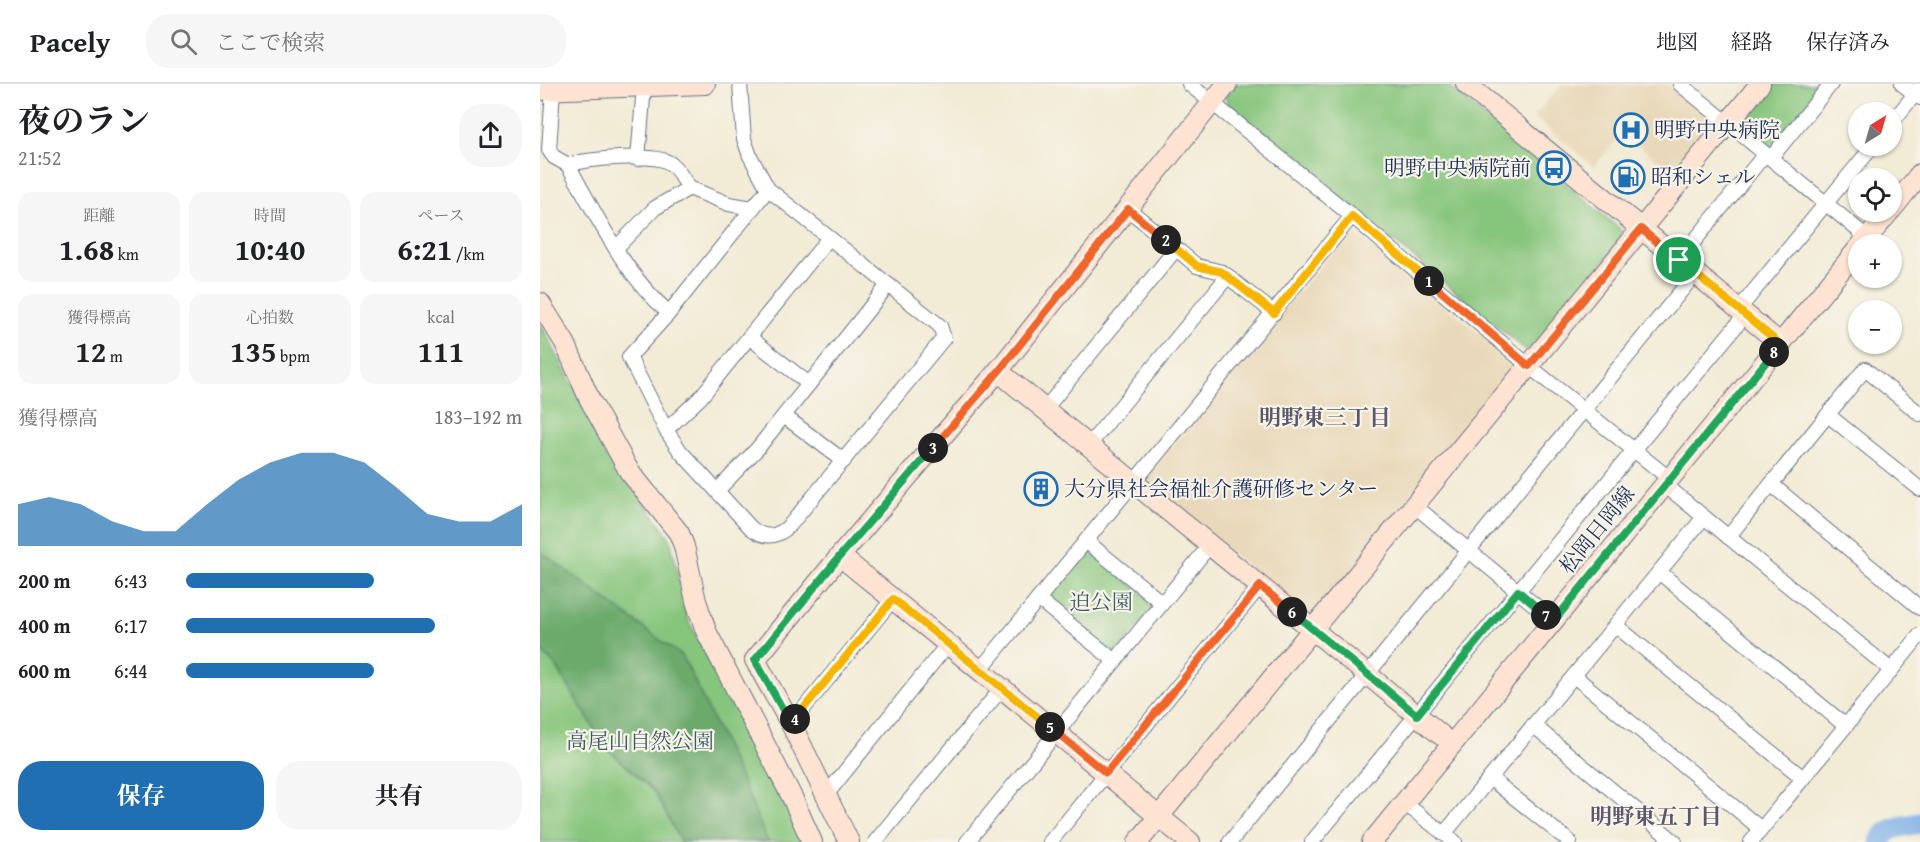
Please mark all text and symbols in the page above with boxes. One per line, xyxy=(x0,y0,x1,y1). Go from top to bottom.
search box xyxy=(146,14,566,68)
text: Pacely xyxy=(30,21,110,62)
icon: search xyxy=(167,25,200,58)
text: ここで検索 xyxy=(215,26,325,58)
text: 地図 xyxy=(1656,26,1698,57)
text: 経路 xyxy=(1731,26,1773,57)
text: 保存済み xyxy=(1806,26,1890,57)
text: 夜のラン xyxy=(18,96,150,144)
north arrow xyxy=(1848,102,1902,156)
map controls xyxy=(1848,102,1902,354)
button: share xyxy=(459,104,522,167)
hospital icon: 明野中央病院 xyxy=(1613,112,1649,148)
place label: 明野中央病院 xyxy=(1654,114,1780,145)
text: 21:52 xyxy=(18,143,61,172)
bus stop icon: 明野中央病院前 xyxy=(1536,150,1572,186)
place label: 明野中央病院前 xyxy=(1384,152,1531,183)
fuel station icon: 昭和シェル xyxy=(1610,159,1646,195)
place label: 昭和シェル xyxy=(1651,161,1756,192)
button: locate xyxy=(1848,168,1902,222)
text: 距離 xyxy=(83,203,115,227)
text: 時間 xyxy=(254,203,286,227)
text: ペース xyxy=(417,203,465,227)
pin: 2 xyxy=(1151,225,1181,255)
text: 1.68 xyxy=(59,227,114,271)
text: 10:40 xyxy=(235,227,305,271)
text: 6:21 xyxy=(397,227,452,271)
text: 2 xyxy=(1162,228,1170,252)
pin xyxy=(1653,234,1704,285)
button: + xyxy=(1848,234,1902,288)
text: km xyxy=(114,242,139,266)
text: /km xyxy=(452,242,485,266)
icon: arrive xyxy=(1662,243,1695,276)
pin: 1 xyxy=(1414,266,1444,296)
text: 1 xyxy=(1425,269,1433,293)
button: − xyxy=(1848,300,1902,354)
text: 獲得標高 xyxy=(67,305,131,329)
text: 心拍数 xyxy=(246,305,294,329)
text: kcal xyxy=(427,305,455,329)
text: 12 xyxy=(75,329,106,373)
text: 135 xyxy=(230,329,277,373)
text: 111 xyxy=(418,329,464,373)
pin: 8 xyxy=(1759,337,1789,367)
text: 8 xyxy=(1770,340,1778,364)
text: m xyxy=(106,344,123,368)
text: bpm xyxy=(277,344,310,368)
district label: 明野東三丁目 xyxy=(1259,401,1391,433)
text: 183–192 m xyxy=(434,402,522,431)
text: 獲得標高 xyxy=(18,403,98,432)
pin: 3 xyxy=(918,433,948,463)
text: 3 xyxy=(929,436,937,460)
building icon: 大分県社会福祉介護研修センター xyxy=(1023,471,1059,507)
place label: 大分県社会福祉介護研修センター xyxy=(1064,473,1378,504)
street label: 松岡日岡線 xyxy=(1552,479,1642,580)
text: 200 m xyxy=(18,566,71,595)
text: 6:43 xyxy=(114,566,148,595)
park label: 迫公園 xyxy=(1070,586,1133,617)
pin: 6 xyxy=(1277,597,1307,627)
text: 6 xyxy=(1288,600,1296,624)
pin: 7 xyxy=(1531,600,1561,630)
text: 7 xyxy=(1542,603,1550,627)
text: 400 m xyxy=(18,611,71,640)
text: 6:17 xyxy=(114,611,148,640)
text: 600 m xyxy=(18,656,71,685)
text: 6:44 xyxy=(114,656,148,685)
pin: 4 xyxy=(780,704,810,734)
text: 4 xyxy=(791,707,799,731)
pin: 5 xyxy=(1035,712,1065,742)
text: 5 xyxy=(1046,715,1054,739)
park label: 高尾山自然公園 xyxy=(567,725,714,756)
button: 保存 xyxy=(18,761,264,830)
button: 共有 xyxy=(276,761,522,830)
district label: 明野東五丁目 xyxy=(1590,800,1722,832)

